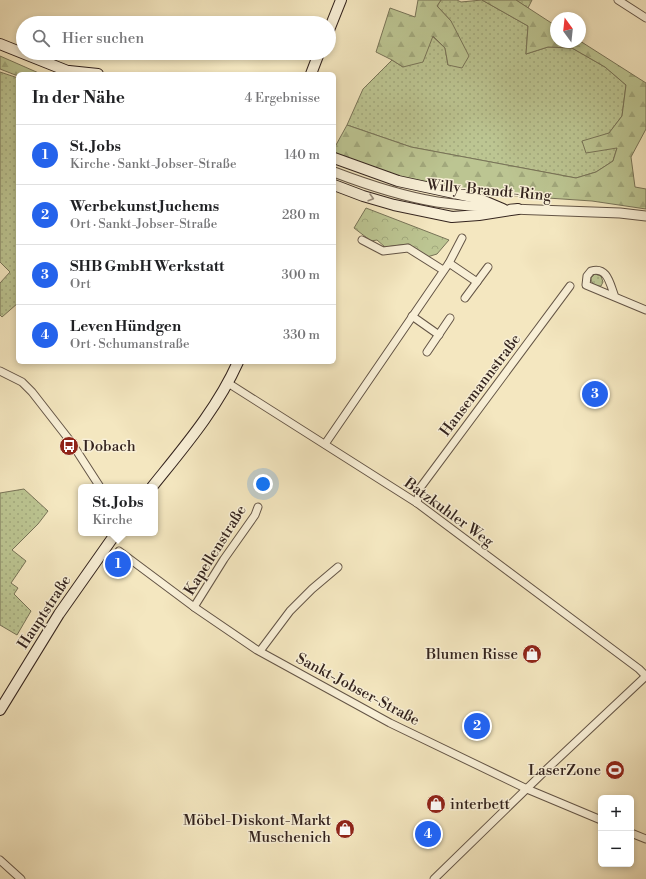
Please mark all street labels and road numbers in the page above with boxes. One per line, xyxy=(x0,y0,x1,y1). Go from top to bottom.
street label: Willy-Brandt-Ring xyxy=(425,175,552,205)
street label: Hansemannstraße xyxy=(436,330,525,440)
street label: Batzkuhler Weg xyxy=(399,473,497,551)
street label: Kapellenstraße xyxy=(180,502,251,599)
street label: Hauptstraße xyxy=(14,572,75,653)
street label: Sankt-Jobser-Straße xyxy=(293,649,423,730)

